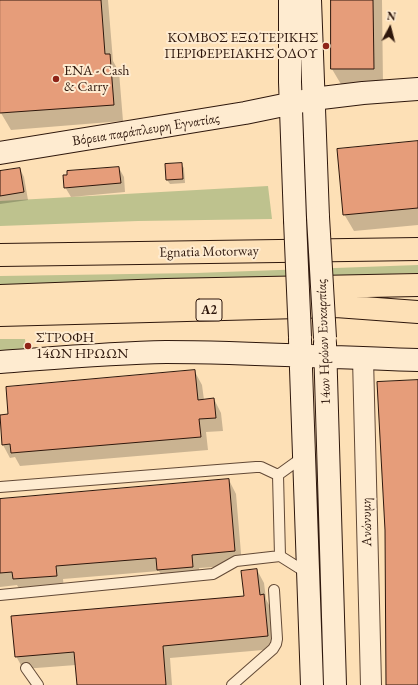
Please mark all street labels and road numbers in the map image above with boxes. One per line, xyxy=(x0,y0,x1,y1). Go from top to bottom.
street label: Βόρεια παράπλευρη Εγνατίας xyxy=(71,110,221,150)
street label: Egnatia Motorway xyxy=(159,243,259,261)
street label: 14ων Ηρώων Ευκαρπίας xyxy=(313,279,335,405)
road number: Α2 xyxy=(196,299,222,321)
street label: Ανώνυμη xyxy=(358,497,376,547)

